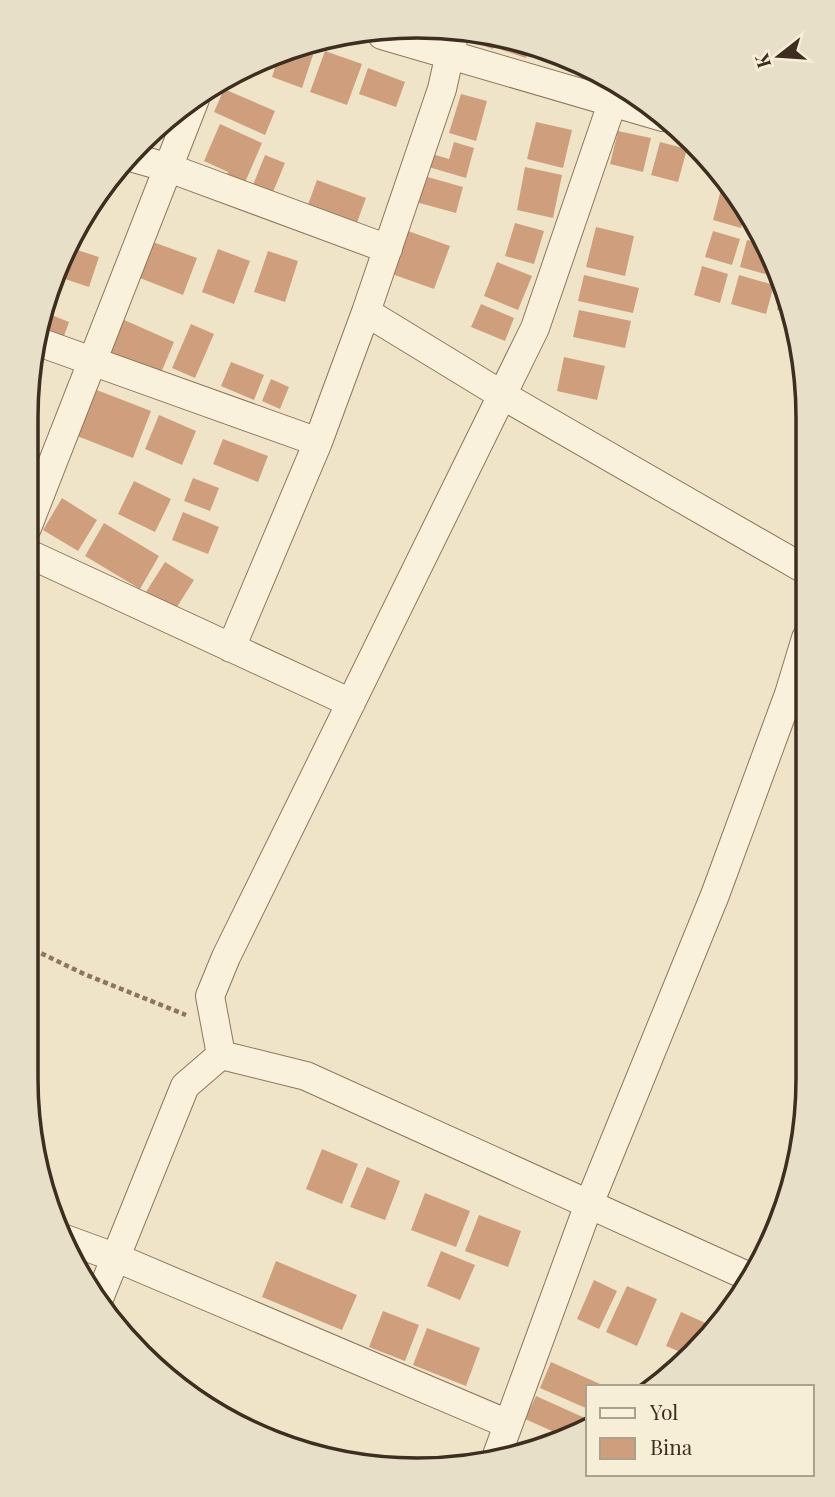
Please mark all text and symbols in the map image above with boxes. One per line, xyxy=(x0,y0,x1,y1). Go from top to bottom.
north arrow xyxy=(744,21,814,91)
text: K xyxy=(747,51,776,72)
legend xyxy=(586,1385,814,1476)
text: Yol xyxy=(649,1397,678,1425)
text: Bina xyxy=(650,1432,693,1460)

